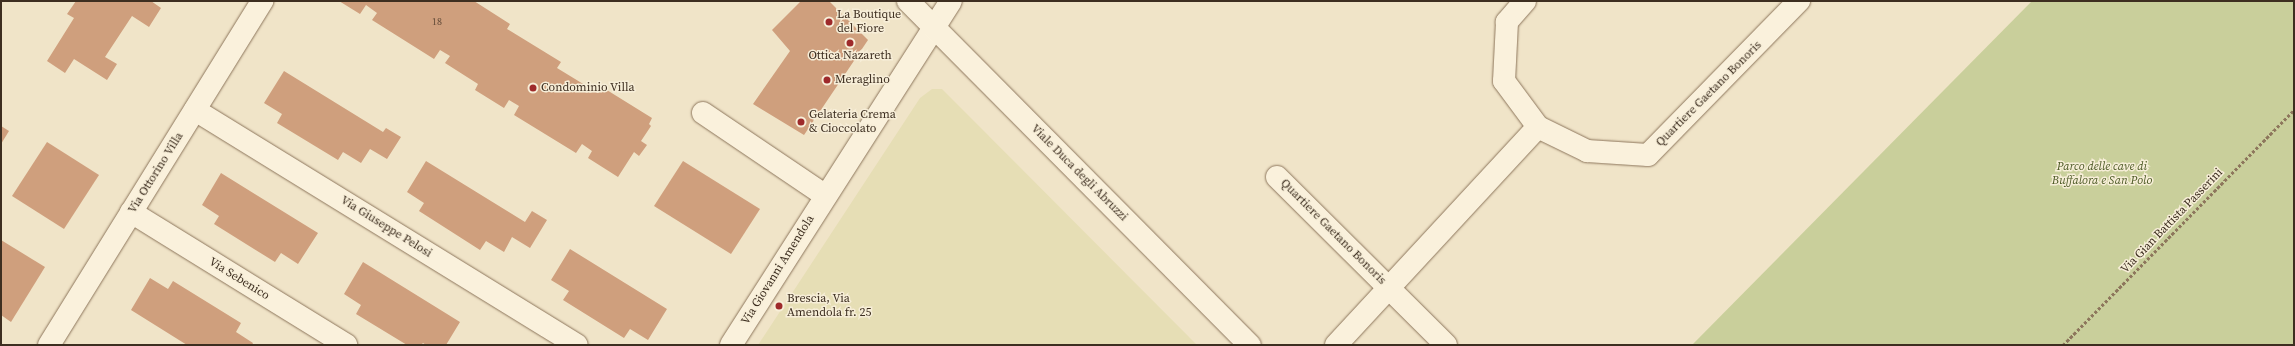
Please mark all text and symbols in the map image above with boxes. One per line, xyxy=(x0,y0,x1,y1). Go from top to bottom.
place label: La Boutique del Fiore xyxy=(837,8,901,36)
house number: 18 xyxy=(432,16,442,28)
marker: La Boutique del Fiore xyxy=(824,17,834,27)
marker: Ottica Nazareth xyxy=(845,38,855,48)
street label: Quartiere Gaetano Bonoris xyxy=(1653,38,1765,150)
place label: Ottica Nazareth xyxy=(808,49,892,63)
place label: Meraglino xyxy=(835,73,890,87)
marker: Meraglino xyxy=(822,75,832,85)
place label: Condominio Villa xyxy=(541,81,635,95)
marker: Condominio Villa xyxy=(528,83,538,93)
place label: Gelateria Crema & Cioccolato xyxy=(809,108,896,136)
marker: Gelateria Crema & Cioccolato xyxy=(796,117,806,127)
street label: Viale Duca degli Abruzzi xyxy=(1028,122,1130,224)
street label: Via Ottorino Villa xyxy=(125,130,187,216)
park label: Parco delle cave di Buffalora e San Polo xyxy=(2052,160,2152,188)
street label: Via Gian Battista Passerini xyxy=(2118,165,2226,277)
street label: Quartiere Gaetano Bonoris xyxy=(1277,176,1389,288)
street label: Via Giuseppe Pelosi xyxy=(338,193,434,261)
street label: Via Giovanni Amendola xyxy=(738,213,818,327)
street label: Via Sebenico xyxy=(206,255,272,303)
place label: Brescia, Via Amendola fr. 25 xyxy=(787,292,871,320)
marker: Brescia, Via Amendola fr. 25 xyxy=(774,301,784,311)

